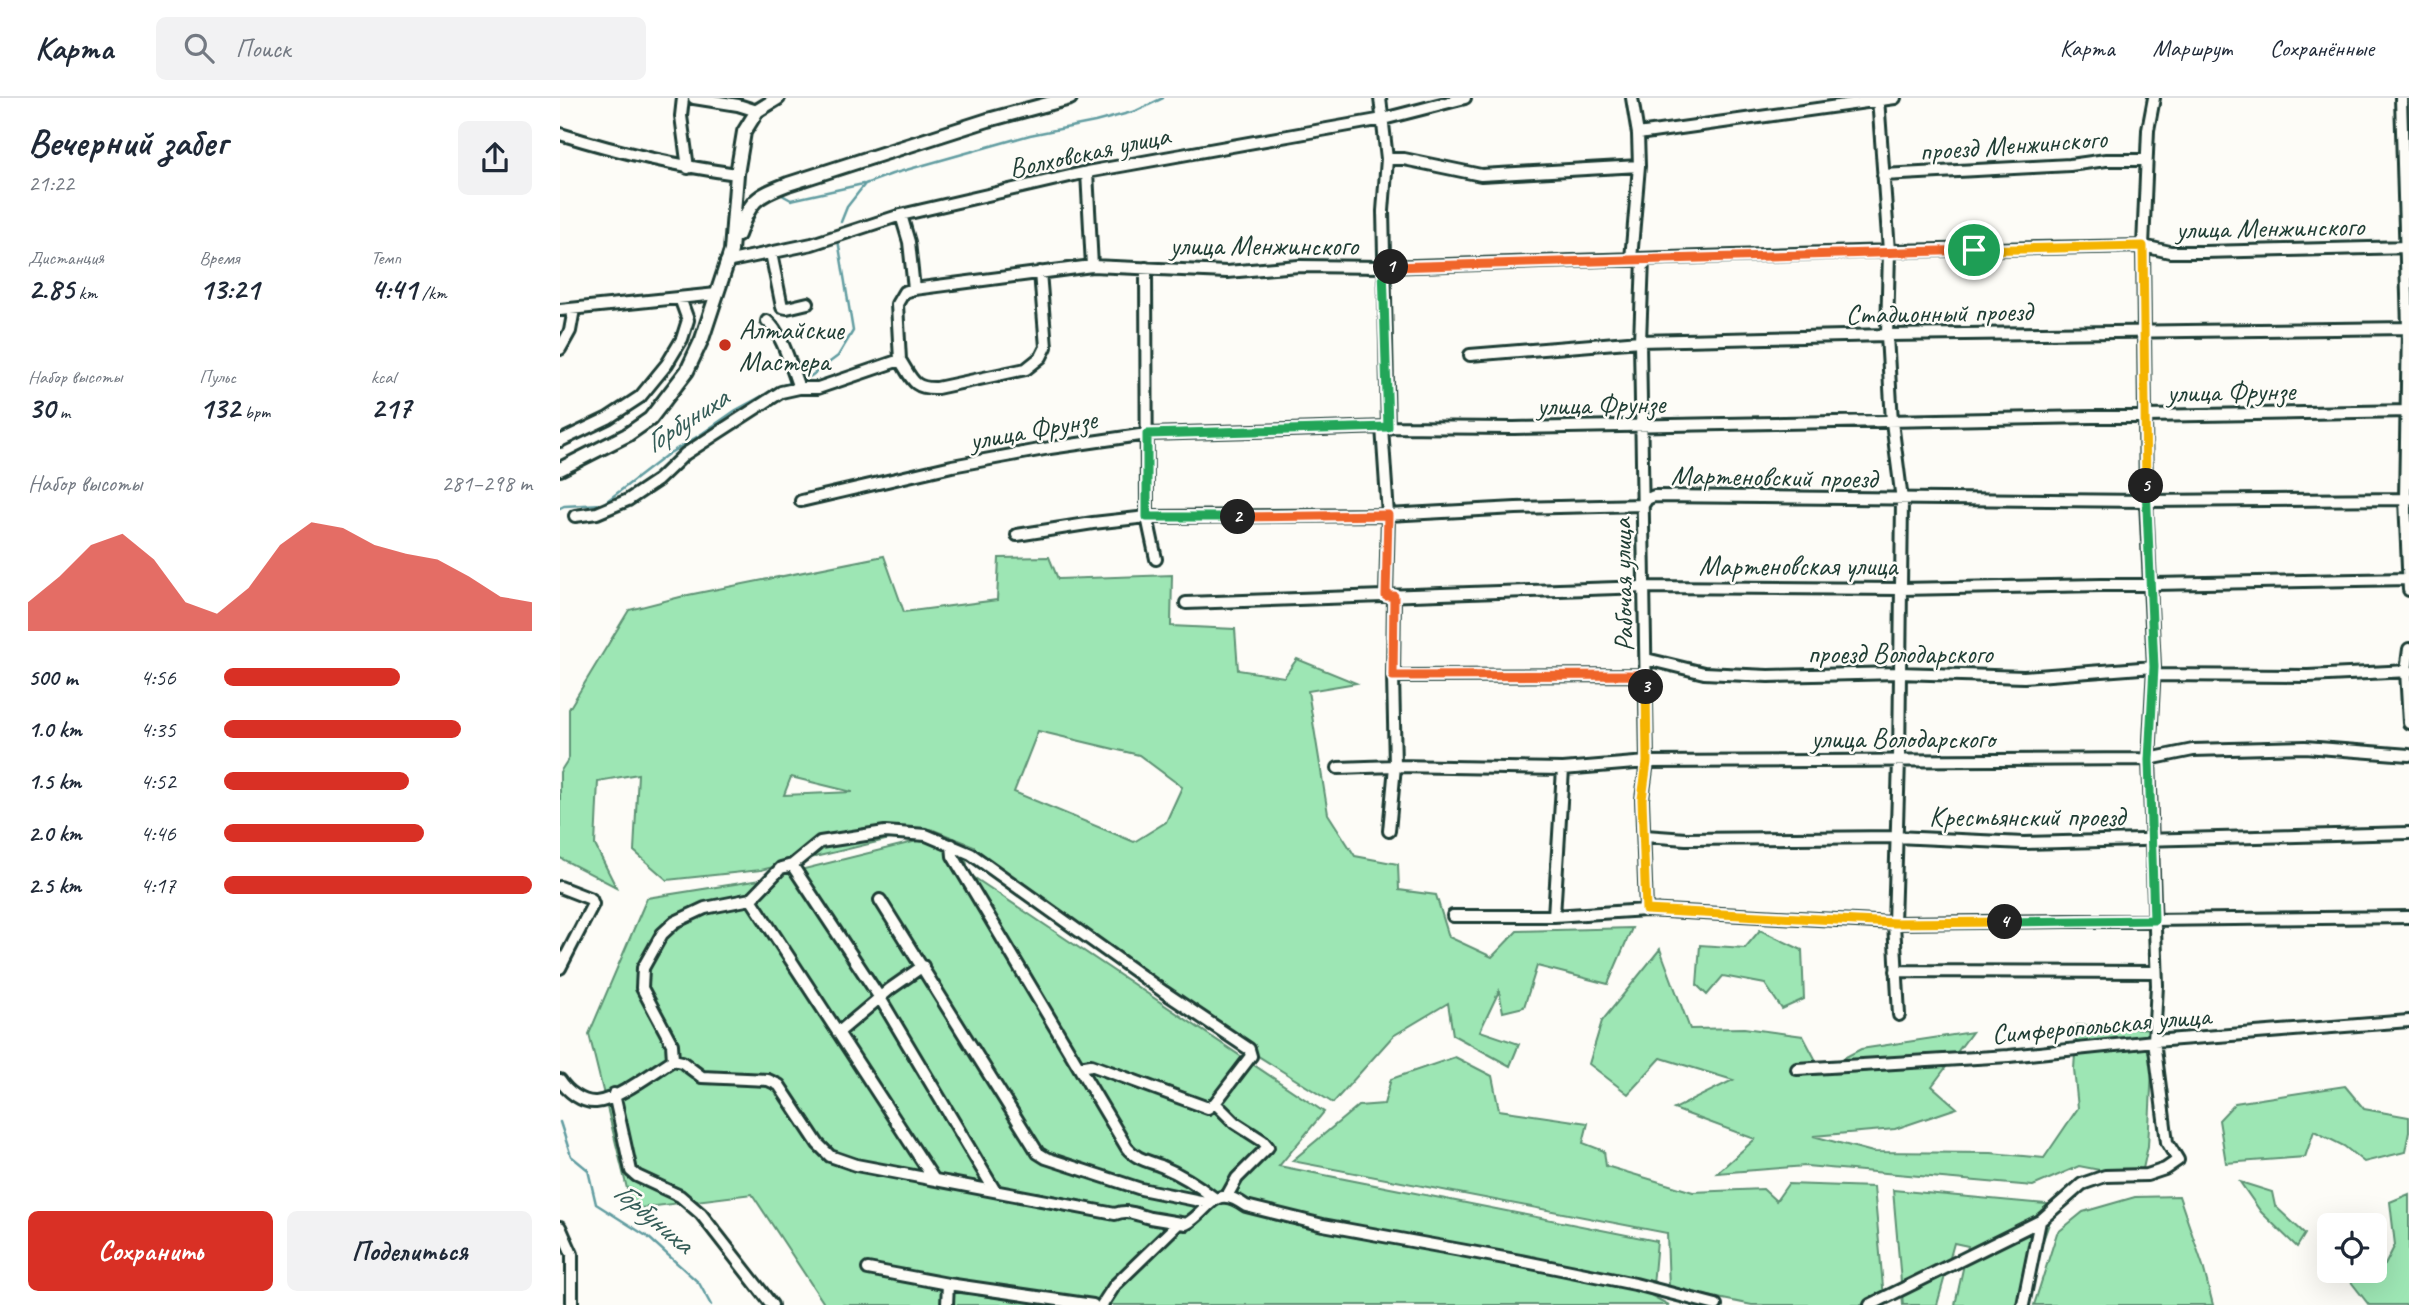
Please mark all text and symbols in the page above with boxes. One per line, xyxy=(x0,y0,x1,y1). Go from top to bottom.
search box xyxy=(156,17,646,80)
text: Карта xyxy=(35,27,114,69)
icon: search xyxy=(180,29,218,67)
text: Поиск xyxy=(236,32,290,65)
text: Карта xyxy=(2060,33,2115,63)
text: Маршрут xyxy=(2153,33,2232,63)
text: Сохранённые xyxy=(2270,33,2374,63)
street label: Волховская улица xyxy=(1006,117,1174,186)
text: Вечерний забег xyxy=(28,119,227,166)
street label: проезд Менжинского xyxy=(1918,120,2110,169)
button: share xyxy=(458,121,532,195)
text: 21:22 xyxy=(28,169,74,198)
street label: улица Менжинского xyxy=(2173,208,2367,247)
pin xyxy=(1944,220,2004,280)
street label: улица Менжинского xyxy=(1168,228,1360,263)
icon: arrive xyxy=(1955,231,1993,269)
text: Дистанция xyxy=(28,246,104,270)
text: Время xyxy=(199,246,239,270)
text: Темп xyxy=(371,246,401,270)
pin: 1 xyxy=(1374,250,1408,284)
text: 1 xyxy=(1386,254,1395,278)
text: 2.85 xyxy=(28,270,74,308)
text: 13:21 xyxy=(199,270,259,308)
text: 4:41 xyxy=(371,270,417,308)
text: km xyxy=(74,281,97,305)
text: /km xyxy=(417,281,447,305)
street label: Стадионный проезд xyxy=(1845,293,2036,332)
place label: Алтайские Мастера xyxy=(739,312,846,379)
marker: Алтайские Мастера xyxy=(717,337,733,353)
text: Набор высоты xyxy=(28,365,122,389)
text: Пульс xyxy=(199,365,236,389)
text: kcal xyxy=(371,365,396,389)
street label: улица Фрунзе xyxy=(2165,373,2297,410)
water label: Горбуниха xyxy=(637,377,738,461)
street label: улица Фрунзе xyxy=(1535,386,1667,423)
text: 30 xyxy=(28,389,55,427)
text: 132 xyxy=(199,389,240,427)
text: 217 xyxy=(371,389,411,427)
text: m xyxy=(55,400,70,424)
text: bpm xyxy=(240,400,271,424)
street label: улица Фрунзе xyxy=(965,401,1101,458)
street label: Мартеновский проезд xyxy=(1671,457,1881,496)
pin: 5 xyxy=(2128,468,2164,504)
text: Набор высоты xyxy=(28,469,142,498)
text: 281–298 m xyxy=(441,469,532,498)
text: 5 xyxy=(2141,473,2150,497)
pin: 2 xyxy=(1220,500,1256,534)
text: 2 xyxy=(1233,504,1242,528)
street label: Рабочая улица xyxy=(1604,516,1641,652)
street label: Мартеновская улица xyxy=(1699,548,1899,583)
street label: проезд Володарского xyxy=(1807,636,1995,671)
text: 500 m xyxy=(28,663,77,692)
text: 4:56 xyxy=(140,663,176,692)
pin: 3 xyxy=(1628,670,1664,704)
text: 3 xyxy=(1641,674,1650,698)
text: 1.0 km xyxy=(28,715,82,744)
text: 4:35 xyxy=(140,715,176,744)
street label: улица Володарского xyxy=(1809,721,1998,756)
text: 1.5 km xyxy=(28,767,81,796)
text: 4:52 xyxy=(140,767,176,796)
street label: Крестьянский проезд xyxy=(1929,799,2128,834)
text: 2.0 km xyxy=(28,819,82,848)
text: 4:46 xyxy=(140,819,176,848)
text: 2.5 km xyxy=(28,871,81,900)
text: 4:17 xyxy=(140,871,176,900)
pin: 4 xyxy=(1988,904,2022,940)
text: 4 xyxy=(2000,909,2009,933)
street label: Симферопольская улица xyxy=(1990,997,2214,1052)
water label: Горбуниха xyxy=(606,1173,704,1263)
button: Сохранить xyxy=(28,1211,273,1291)
button: Поделиться xyxy=(287,1211,532,1291)
map controls xyxy=(2317,1213,2387,1283)
button: locate xyxy=(2317,1213,2387,1283)

